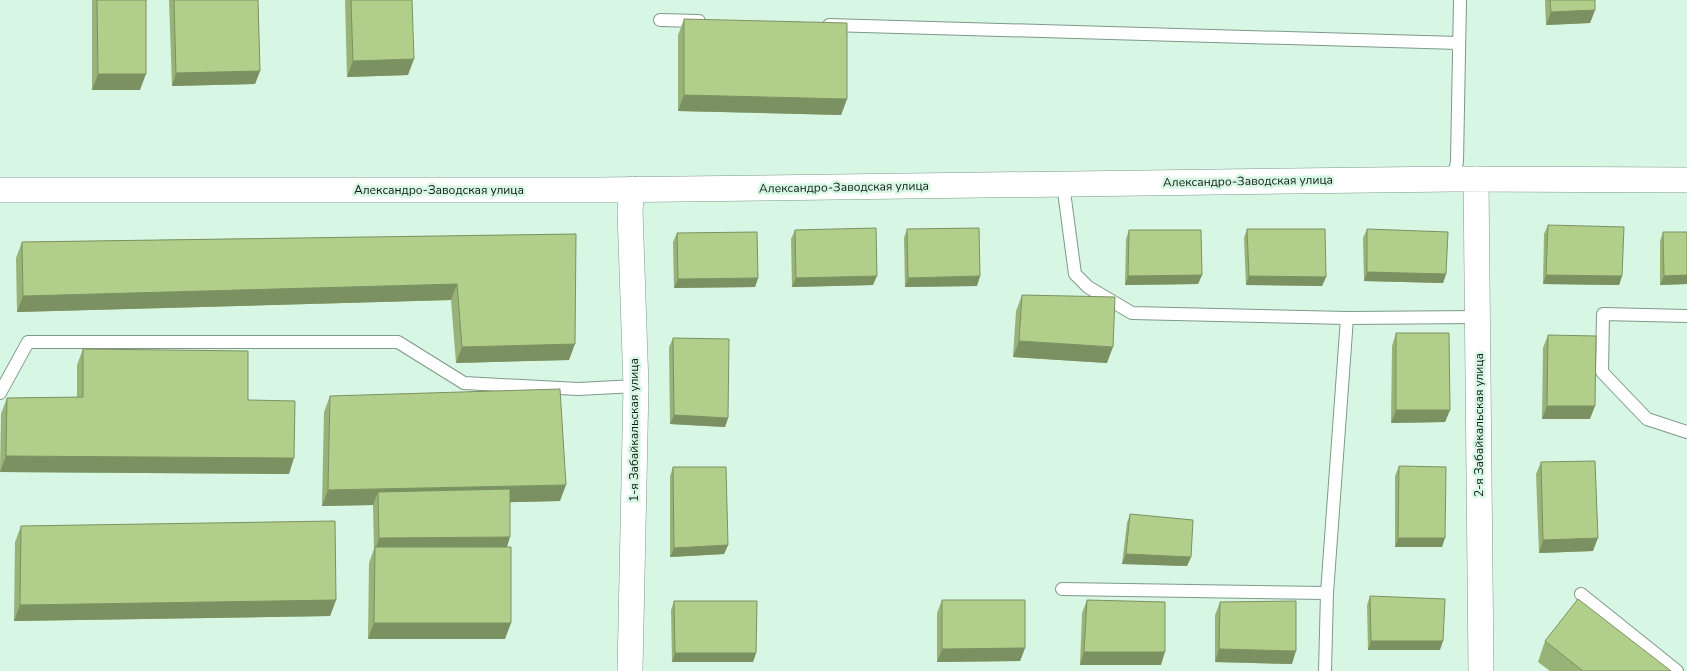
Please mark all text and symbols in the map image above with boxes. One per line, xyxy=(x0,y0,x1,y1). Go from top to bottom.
street label: Александро-Заводская улица xyxy=(1163,172,1333,190)
street label: Александро-Заводская улица xyxy=(759,178,929,196)
street label: Александро-Заводская улица xyxy=(354,182,524,198)
street label: 2-я Забайкальская улица xyxy=(1471,353,1487,497)
street label: 1-я Забайкальская улица xyxy=(626,358,642,502)

